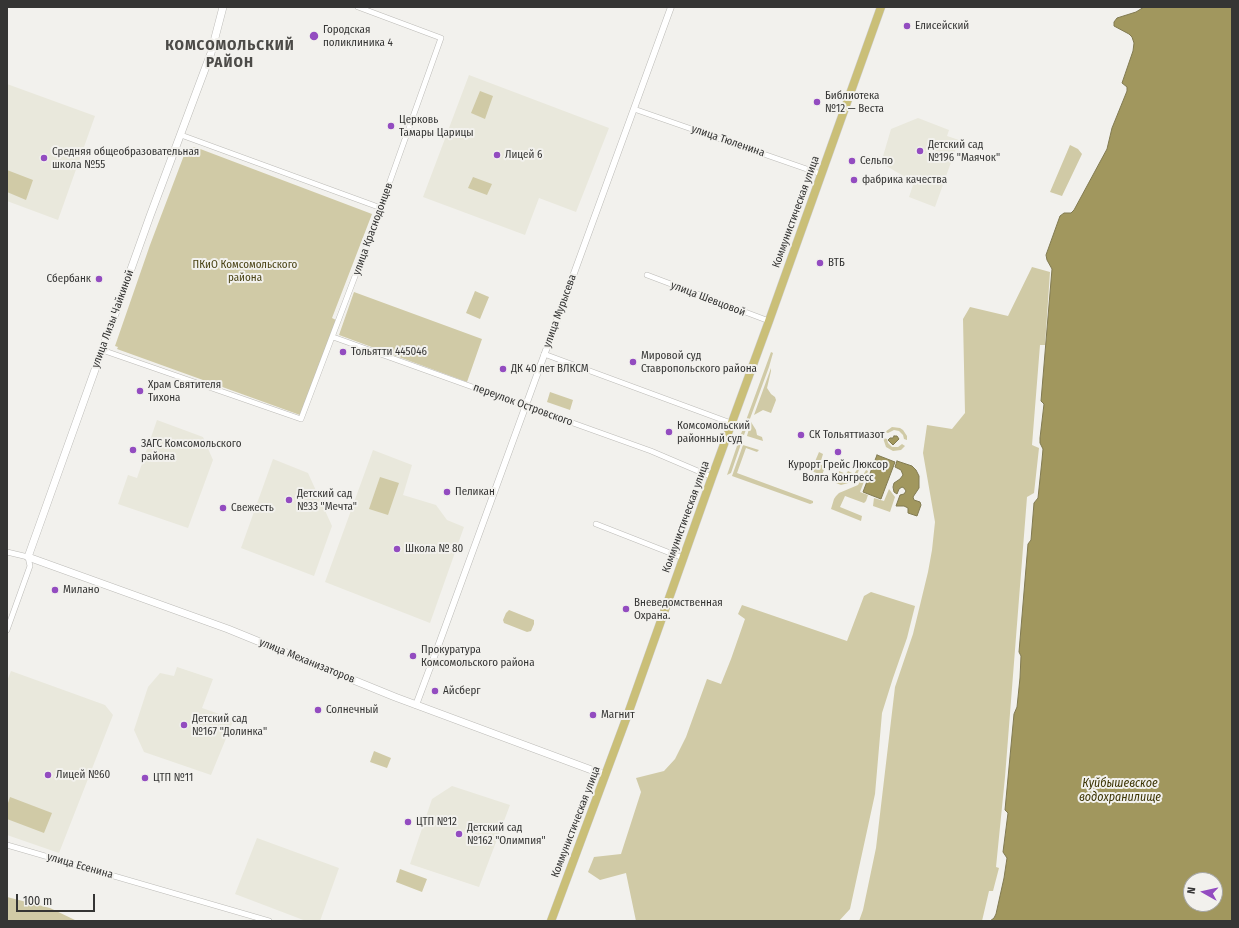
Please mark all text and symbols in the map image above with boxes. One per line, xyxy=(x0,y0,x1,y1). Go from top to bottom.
place label: Елисейский xyxy=(915,19,969,33)
marker: Елисейский xyxy=(902,21,912,31)
place label: Городская поликлиника 4 xyxy=(323,23,393,49)
marker: Городская поликлиника 4 xyxy=(308,30,320,42)
district label: КОМСОМОЛЬСКИЙ РАЙОН xyxy=(165,37,295,72)
place label: Библиотека №12 — Веста xyxy=(825,89,884,115)
marker: Библиотека №12 — Веста xyxy=(812,97,822,107)
place label: Церковь Тамары Царицы xyxy=(399,113,474,139)
marker: Церковь Тамары Царицы xyxy=(386,121,396,131)
street label: улица Тюленина xyxy=(690,122,766,160)
place label: Детский сад №196 "Маячок" xyxy=(928,138,1000,164)
place label: Средняя общеобразовательная школа №55 xyxy=(52,145,199,171)
marker: Детский сад №196 "Маячок" xyxy=(915,146,925,156)
place label: Лицей 6 xyxy=(505,148,542,162)
marker: Лицей 6 xyxy=(492,150,502,160)
marker: Средняя общеобразовательная школа №55 xyxy=(39,153,49,163)
street label: Коммунистическая улица xyxy=(770,154,822,270)
place label: Сельпо xyxy=(860,154,893,168)
marker: Сельпо xyxy=(847,156,857,166)
place label: фабрика качества xyxy=(862,173,947,187)
marker: фабрика качества xyxy=(849,175,859,185)
street label: улица Краснодонцев xyxy=(350,181,396,277)
place label: ВТБ xyxy=(828,256,845,270)
park label: ПКиО Комсомольского района xyxy=(193,258,297,284)
marker: ВТБ xyxy=(815,258,825,268)
street label: улица Лизы Чайкиной xyxy=(89,268,137,370)
place label: Сбербанк xyxy=(47,272,91,286)
street label: улица Мурысева xyxy=(541,273,579,349)
marker: Сбербанк xyxy=(94,274,104,284)
street label: улица Шевцовой xyxy=(669,279,747,319)
place label: Тольятти 445046 xyxy=(351,345,427,359)
marker: Тольятти 445046 xyxy=(338,347,348,357)
place label: Мировой суд Ставропольского района xyxy=(641,349,757,375)
marker: Мировой суд Ставропольского района xyxy=(628,357,638,367)
place label: ДК 40 лет ВЛКСМ xyxy=(511,362,589,376)
marker: ДК 40 лет ВЛКСМ xyxy=(498,364,508,374)
place label: Храм Святителя Тихона xyxy=(148,378,221,404)
street label: переулок Островского xyxy=(471,381,575,429)
marker: Храм Святителя Тихона xyxy=(135,386,145,396)
place label: Комсомольский районный суд xyxy=(677,419,750,445)
marker: Комсомольский районный суд xyxy=(664,427,674,437)
place label: СК Тольяттиазот xyxy=(809,428,885,442)
marker: СК Тольяттиазот xyxy=(796,430,806,440)
place label: ЗАГС Комсомольского района xyxy=(141,437,241,463)
marker: ЗАГС Комсомольского района xyxy=(128,445,138,455)
marker: Курорт Грейс Люксор Волга Конгресс xyxy=(833,447,843,457)
place label: Курорт Грейс Люксор Волга Конгресс xyxy=(788,458,888,484)
street label: Коммунистическая улица xyxy=(660,459,712,575)
place label: Пеликан xyxy=(455,485,495,499)
place label: Детский сад №33 "Мечта" xyxy=(297,487,357,513)
marker: Пеликан xyxy=(442,487,452,497)
marker: Детский сад №33 "Мечта" xyxy=(284,495,294,505)
place label: Свежесть xyxy=(231,501,274,515)
marker: Свежесть xyxy=(218,503,228,513)
place label: Школа № 80 xyxy=(405,542,463,556)
marker: Школа № 80 xyxy=(392,544,402,554)
place label: Милано xyxy=(63,583,99,597)
marker: Милано xyxy=(50,585,60,595)
place label: Вневедомственная Охрана. xyxy=(634,596,723,622)
marker: Вневедомственная Охрана. xyxy=(621,604,631,614)
street label: улица Механизаторов xyxy=(257,636,357,686)
place label: Прокуратура Комсомольского района xyxy=(421,643,535,669)
marker: Прокуратура Комсомольского района xyxy=(408,651,418,661)
place label: Айсберг xyxy=(443,684,481,698)
marker: Айсберг xyxy=(430,686,440,696)
place label: Солнечный xyxy=(326,703,379,717)
marker: Солнечный xyxy=(313,705,323,715)
place label: Магнит xyxy=(601,708,635,722)
marker: Магнит xyxy=(588,710,598,720)
place label: Детский сад №167 "Долинка" xyxy=(192,712,267,738)
marker: Детский сад №167 "Долинка" xyxy=(179,720,189,730)
street label: Коммунистическая улица xyxy=(549,764,603,880)
place label: Лицей №60 xyxy=(56,768,110,782)
marker: Лицей №60 xyxy=(43,770,53,780)
place label: ЦТП №11 xyxy=(153,771,193,785)
marker: ЦТП №11 xyxy=(140,773,150,783)
water label: Куйбышевское водохранилище xyxy=(1079,777,1161,805)
place label: ЦТП №12 xyxy=(416,815,457,829)
marker: ЦТП №12 xyxy=(403,817,413,827)
place label: Детский сад №162 "Олимпия" xyxy=(467,821,546,847)
marker: Детский сад №162 "Олимпия" xyxy=(454,829,464,839)
street label: улица Есенина xyxy=(45,850,115,882)
north arrow xyxy=(1183,872,1223,912)
scale bar xyxy=(18,886,97,912)
text: N xyxy=(1185,886,1199,895)
text: 100 m xyxy=(23,894,52,908)

